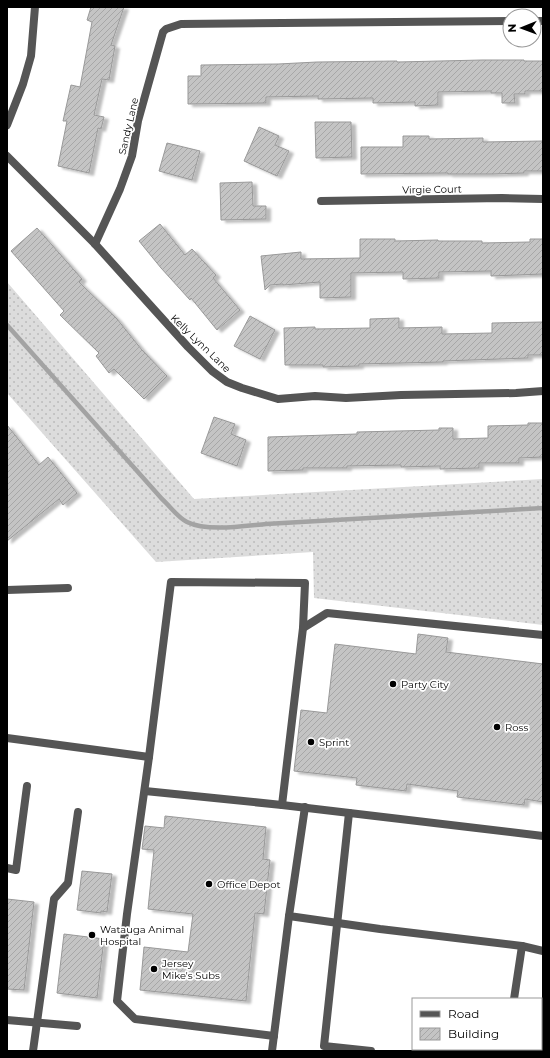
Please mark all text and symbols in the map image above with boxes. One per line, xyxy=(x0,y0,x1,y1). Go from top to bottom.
north arrow xyxy=(502,8,542,48)
text: N xyxy=(505,24,519,33)
street label: Sandy Lane xyxy=(116,96,141,156)
street label: Virgie Court xyxy=(402,182,462,197)
street label: Kelly Lynn Lane xyxy=(168,311,233,375)
place label: Party City xyxy=(401,678,449,691)
marker: Party City xyxy=(388,679,398,689)
place label: Ross xyxy=(505,721,528,734)
marker: Ross xyxy=(492,722,502,732)
place label: Sprint xyxy=(319,736,349,749)
marker: Sprint xyxy=(306,737,316,747)
place label: Office Depot xyxy=(217,878,280,891)
marker: Office Depot xyxy=(204,879,214,889)
place label: Watauga Animal Hospital xyxy=(100,923,184,948)
marker: Watauga Animal Hospital xyxy=(87,930,97,940)
place label: Jersey Mike's Subs xyxy=(161,957,220,982)
marker: Jersey Mike's Subs xyxy=(149,964,159,974)
legend xyxy=(412,998,542,1050)
text: Road xyxy=(448,1006,479,1021)
text: Building xyxy=(448,1026,499,1041)

